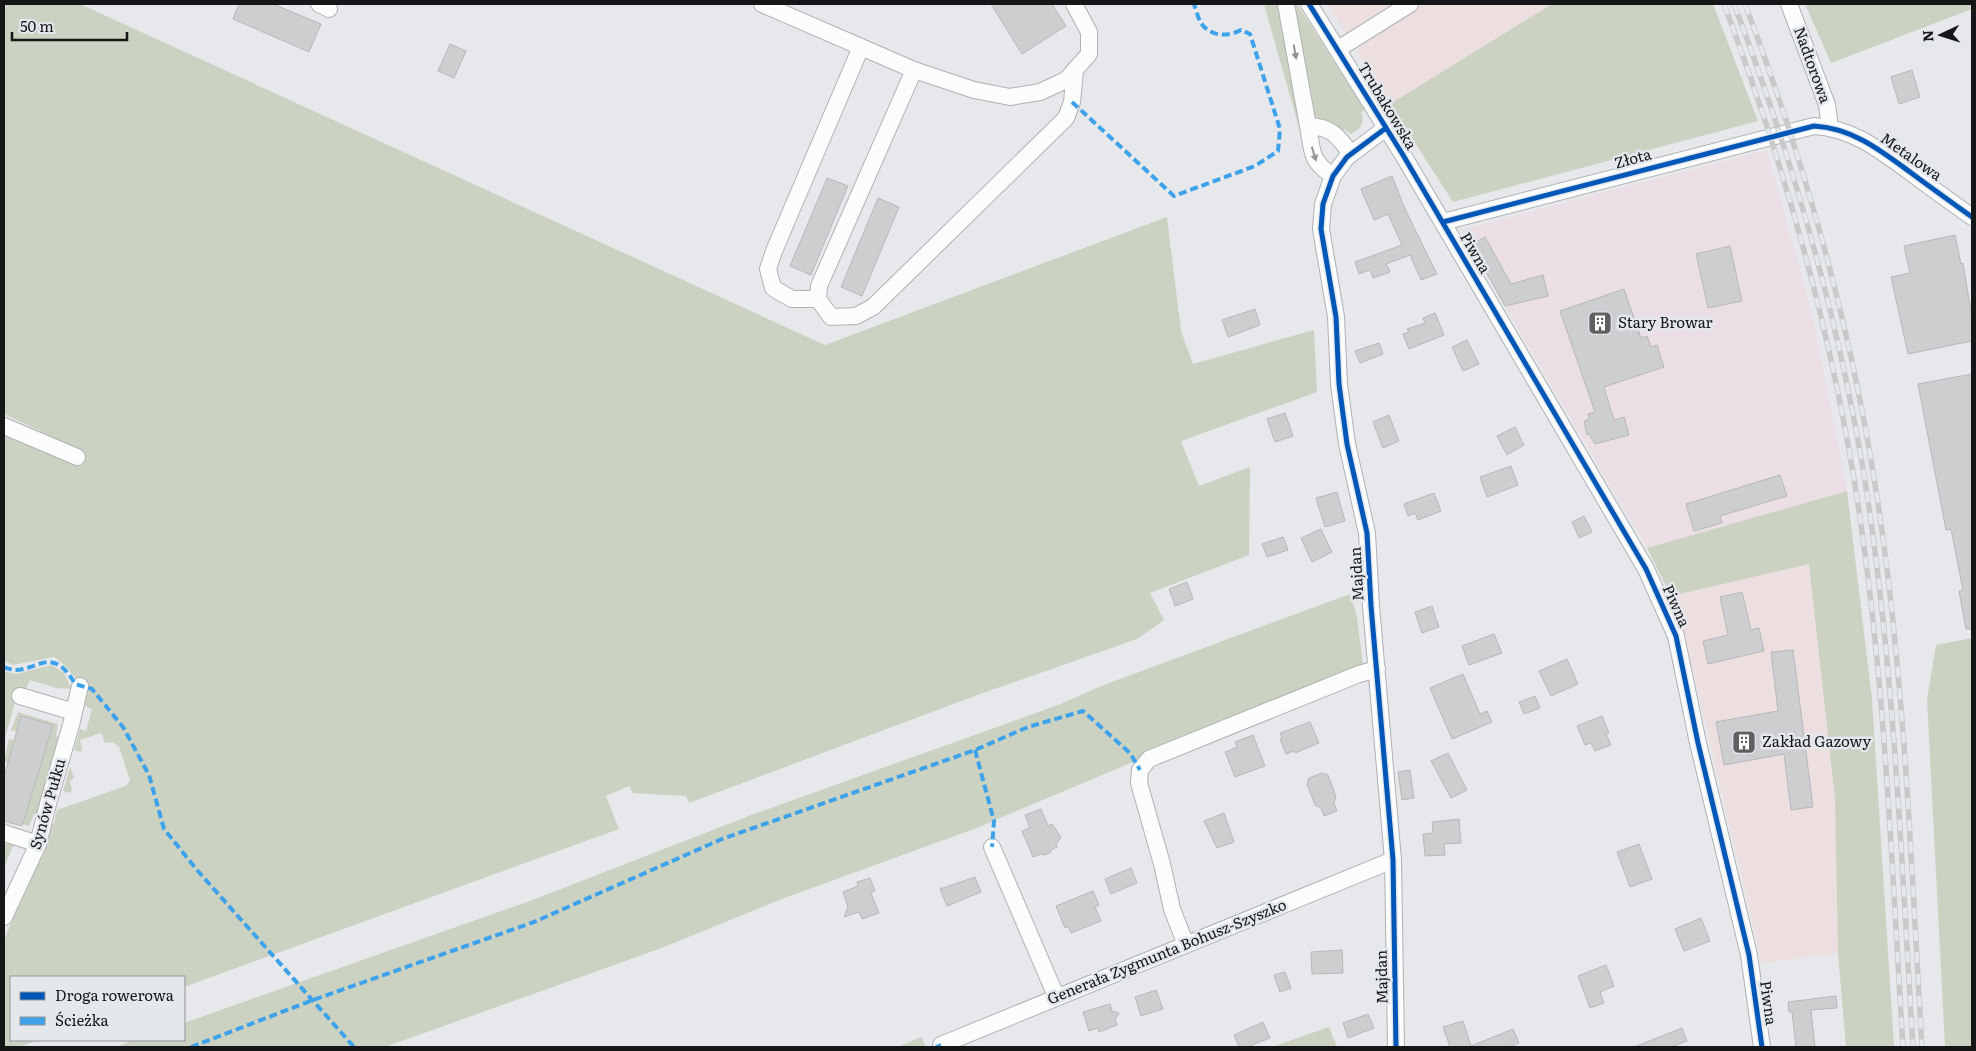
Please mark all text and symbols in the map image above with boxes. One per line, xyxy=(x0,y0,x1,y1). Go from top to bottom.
scale bar xyxy=(12,10,128,42)
north arrow xyxy=(1916,10,1966,60)
text: 50 m xyxy=(20,14,54,37)
street label: Nadtorowa xyxy=(1789,23,1838,107)
text: N xyxy=(1917,29,1937,43)
one-way arrow xyxy=(1291,44,1299,60)
street label: Trubakowska xyxy=(1353,57,1424,154)
street label: Metalowa xyxy=(1876,126,1948,186)
street label: Złota xyxy=(1612,141,1655,173)
one-way arrow xyxy=(1311,147,1319,162)
street label: Piwna xyxy=(1455,227,1498,278)
building icon: Stary Browar xyxy=(1587,310,1613,336)
place label: Stary Browar xyxy=(1618,310,1713,333)
street label: Majdan xyxy=(1343,546,1368,602)
street label: Piwna xyxy=(1658,580,1697,631)
building icon: Zakład Gazowy xyxy=(1731,729,1757,755)
place label: Zakład Gazowy xyxy=(1762,729,1871,752)
street label: Synów Pułku xyxy=(23,755,71,852)
street label: Generała Zygmunta Bohusz-Szyszko xyxy=(1043,892,1290,1009)
street label: Majdan xyxy=(1369,950,1392,1004)
legend xyxy=(10,976,185,1041)
street label: Piwna xyxy=(1755,979,1784,1027)
text: Droga rowerowa xyxy=(55,983,175,1006)
text: Ścieżka xyxy=(55,1008,110,1031)

